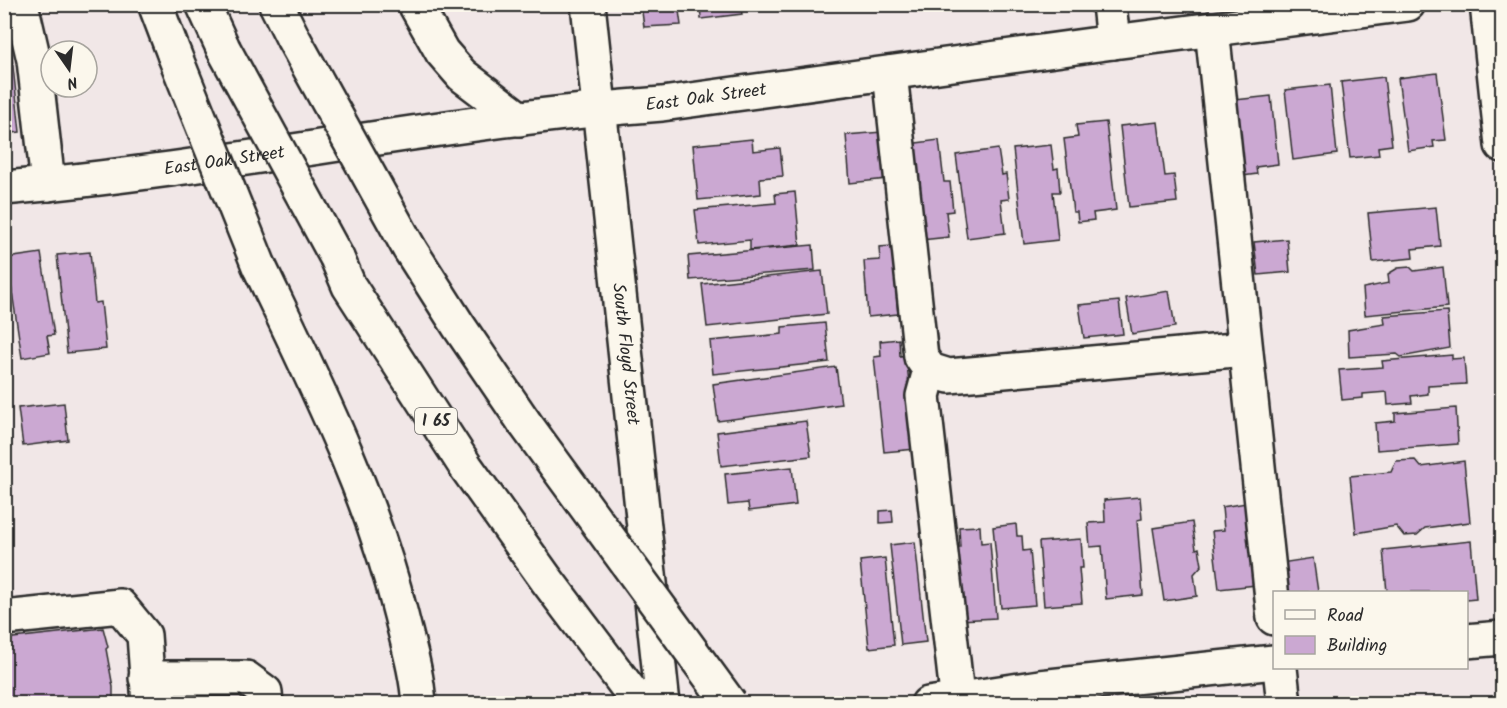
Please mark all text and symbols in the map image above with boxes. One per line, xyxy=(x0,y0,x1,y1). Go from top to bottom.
north arrow xyxy=(39,39,99,99)
text: N xyxy=(64,69,80,95)
street label: East Oak Street xyxy=(645,75,769,120)
street label: East Oak Street xyxy=(162,138,288,184)
street label: South Floyd Street xyxy=(603,282,648,427)
road number: I 65 xyxy=(415,408,457,434)
legend xyxy=(1273,591,1468,669)
text: Road xyxy=(1327,602,1364,631)
text: Building xyxy=(1327,632,1387,661)

